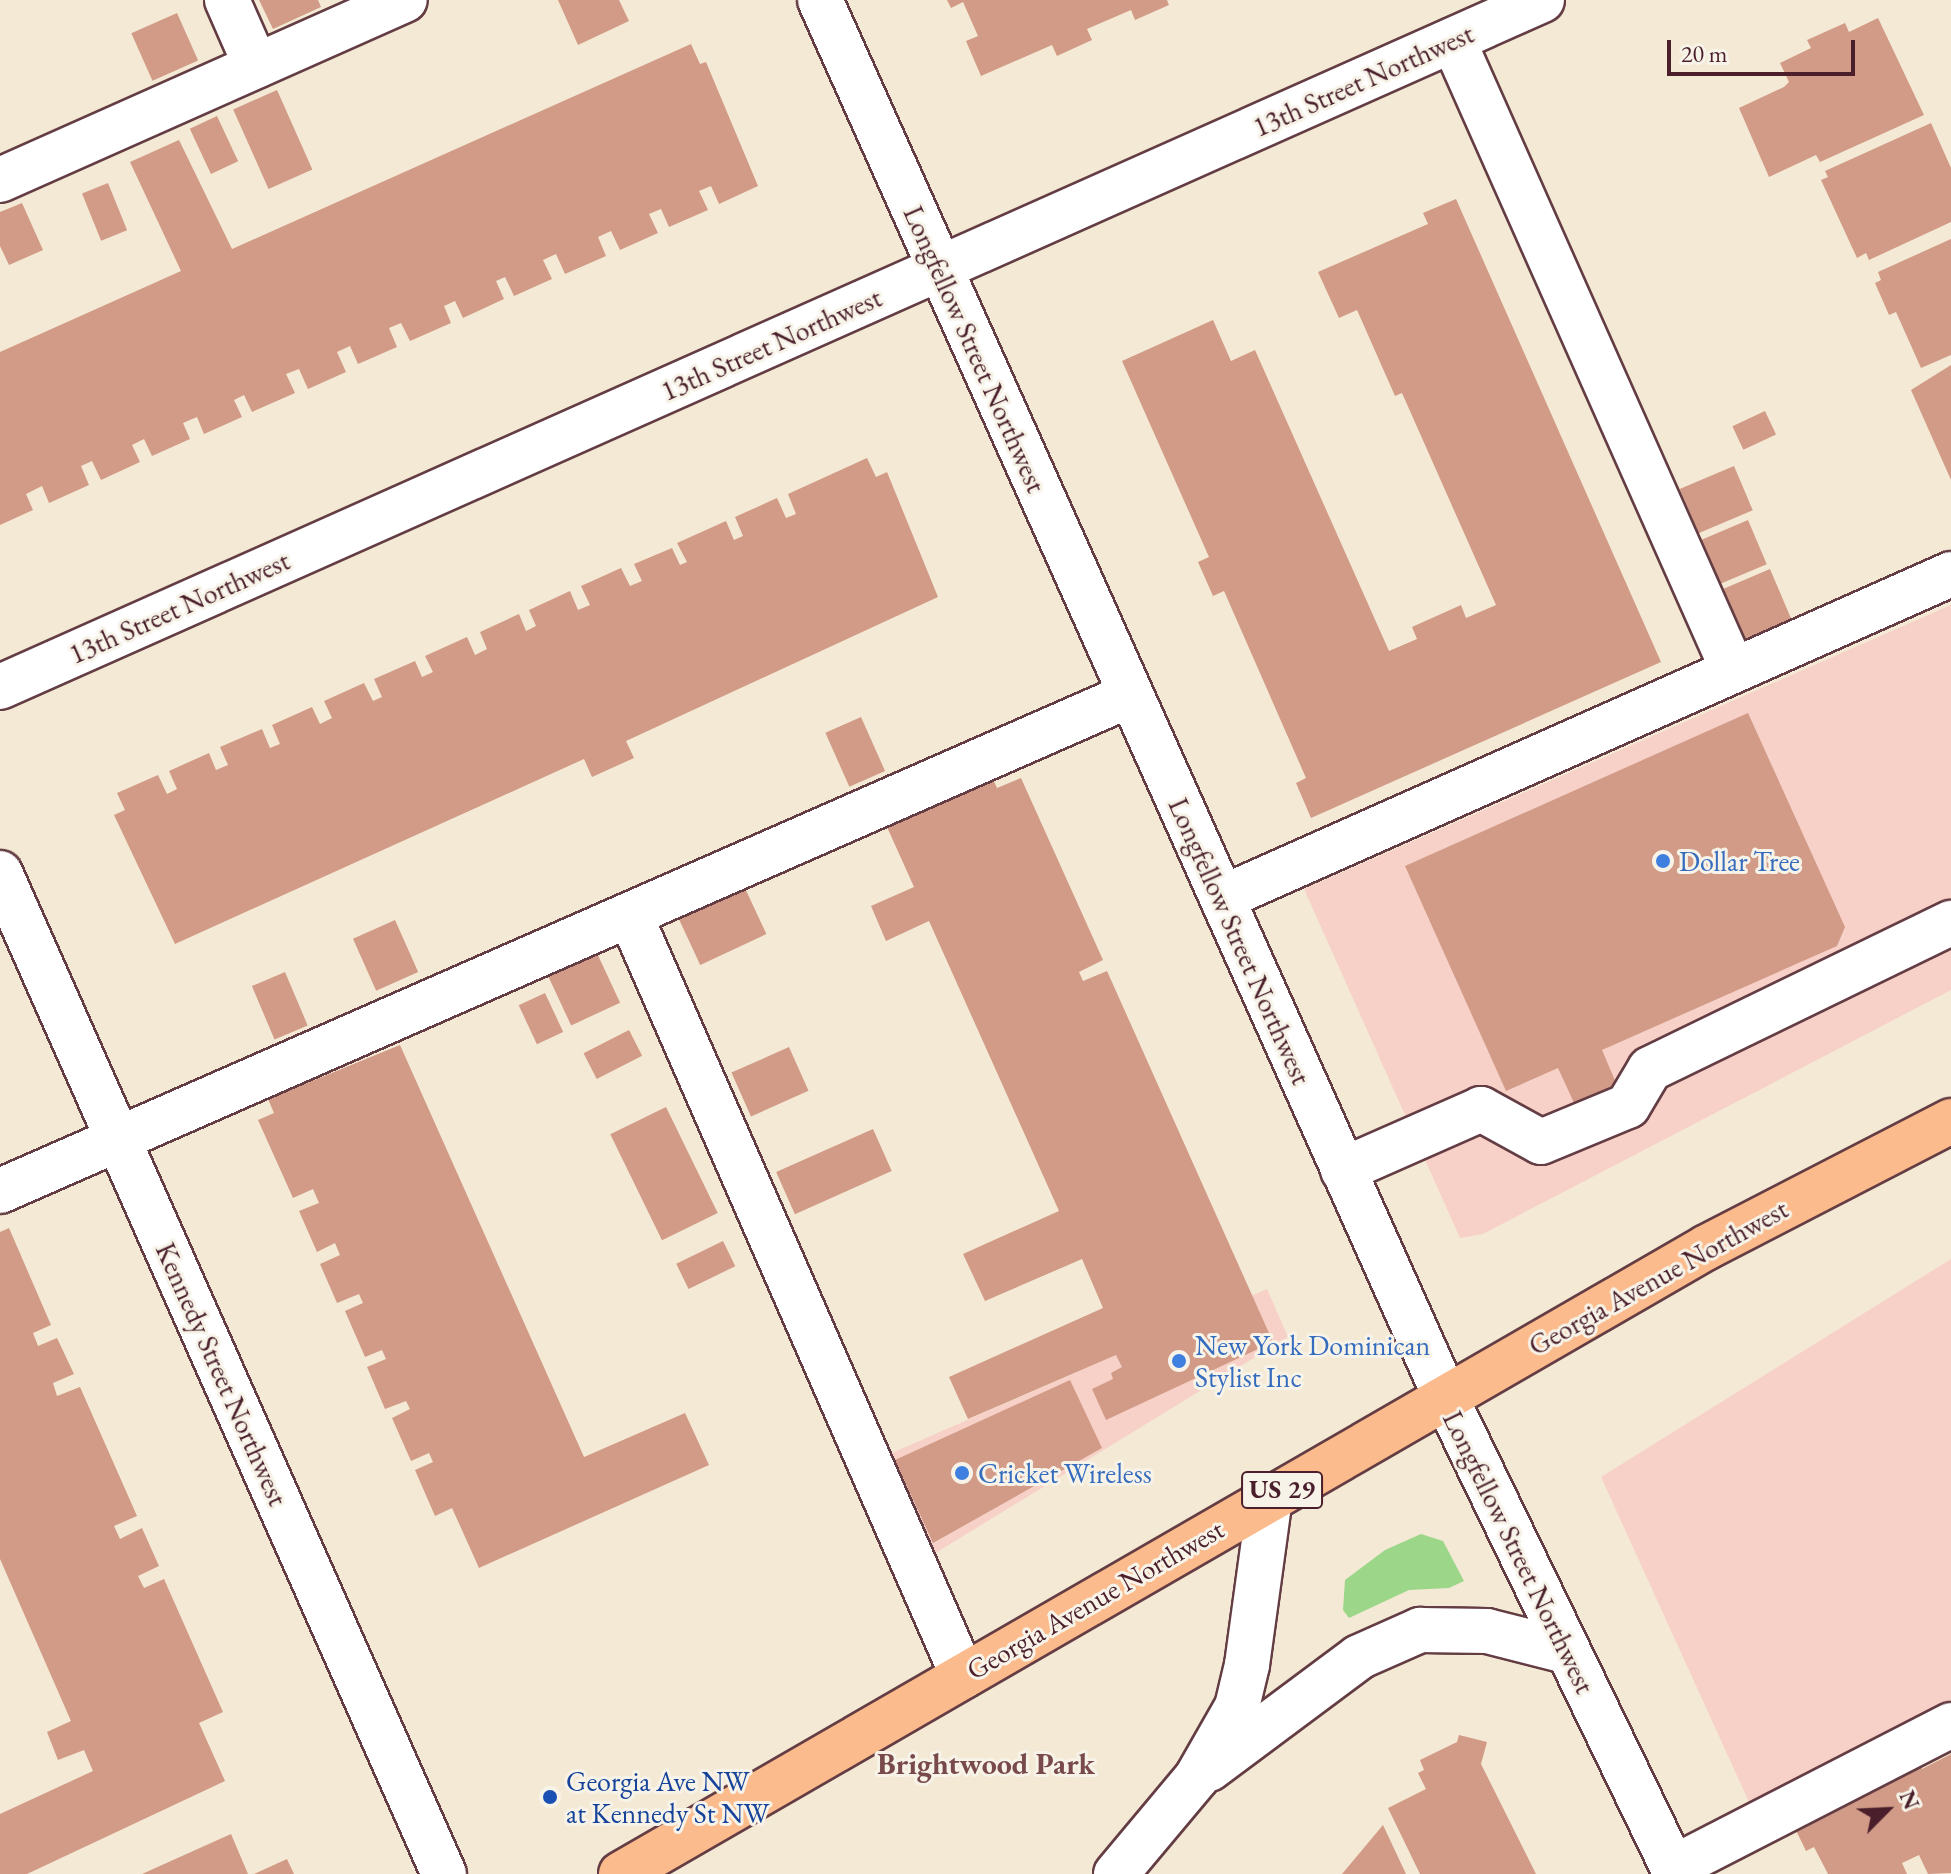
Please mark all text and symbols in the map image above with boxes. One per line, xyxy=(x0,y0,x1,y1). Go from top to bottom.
street label: 13th Street Northwest xyxy=(1247,16,1479,144)
scale bar xyxy=(1671,24,1859,74)
text: 20 m xyxy=(1681,38,1728,69)
street label: Longfellow Street Northwest xyxy=(897,200,1053,498)
street label: 13th Street Northwest xyxy=(655,280,887,408)
street label: 13th Street Northwest xyxy=(63,543,295,671)
street label: Longfellow Street Northwest xyxy=(1162,792,1318,1090)
place label: Dollar Tree xyxy=(1679,844,1800,878)
marker: Dollar Tree xyxy=(1654,852,1672,870)
street label: Georgia Avenue Northwest xyxy=(1523,1192,1793,1362)
street label: Kennedy Street Northwest xyxy=(149,1237,295,1511)
place label: New York Dominican Stylist Inc xyxy=(1195,1328,1430,1394)
marker: New York Dominican Stylist Inc xyxy=(1170,1352,1188,1370)
street label: Longfellow Street Northwest xyxy=(1436,1405,1602,1699)
place label: Cricket Wireless xyxy=(978,1456,1152,1490)
marker: Cricket Wireless xyxy=(953,1464,971,1482)
road number: US 29 xyxy=(1240,1468,1324,1512)
street label: Georgia Avenue Northwest xyxy=(961,1512,1229,1686)
district label: Brightwood Park xyxy=(877,1746,1095,1782)
place label: Georgia Ave NW at Kennedy St NW xyxy=(566,1764,769,1830)
north arrow xyxy=(1847,1770,1927,1850)
text: N xyxy=(1893,1786,1926,1814)
marker: Georgia Ave NW at Kennedy St NW xyxy=(541,1788,559,1806)

